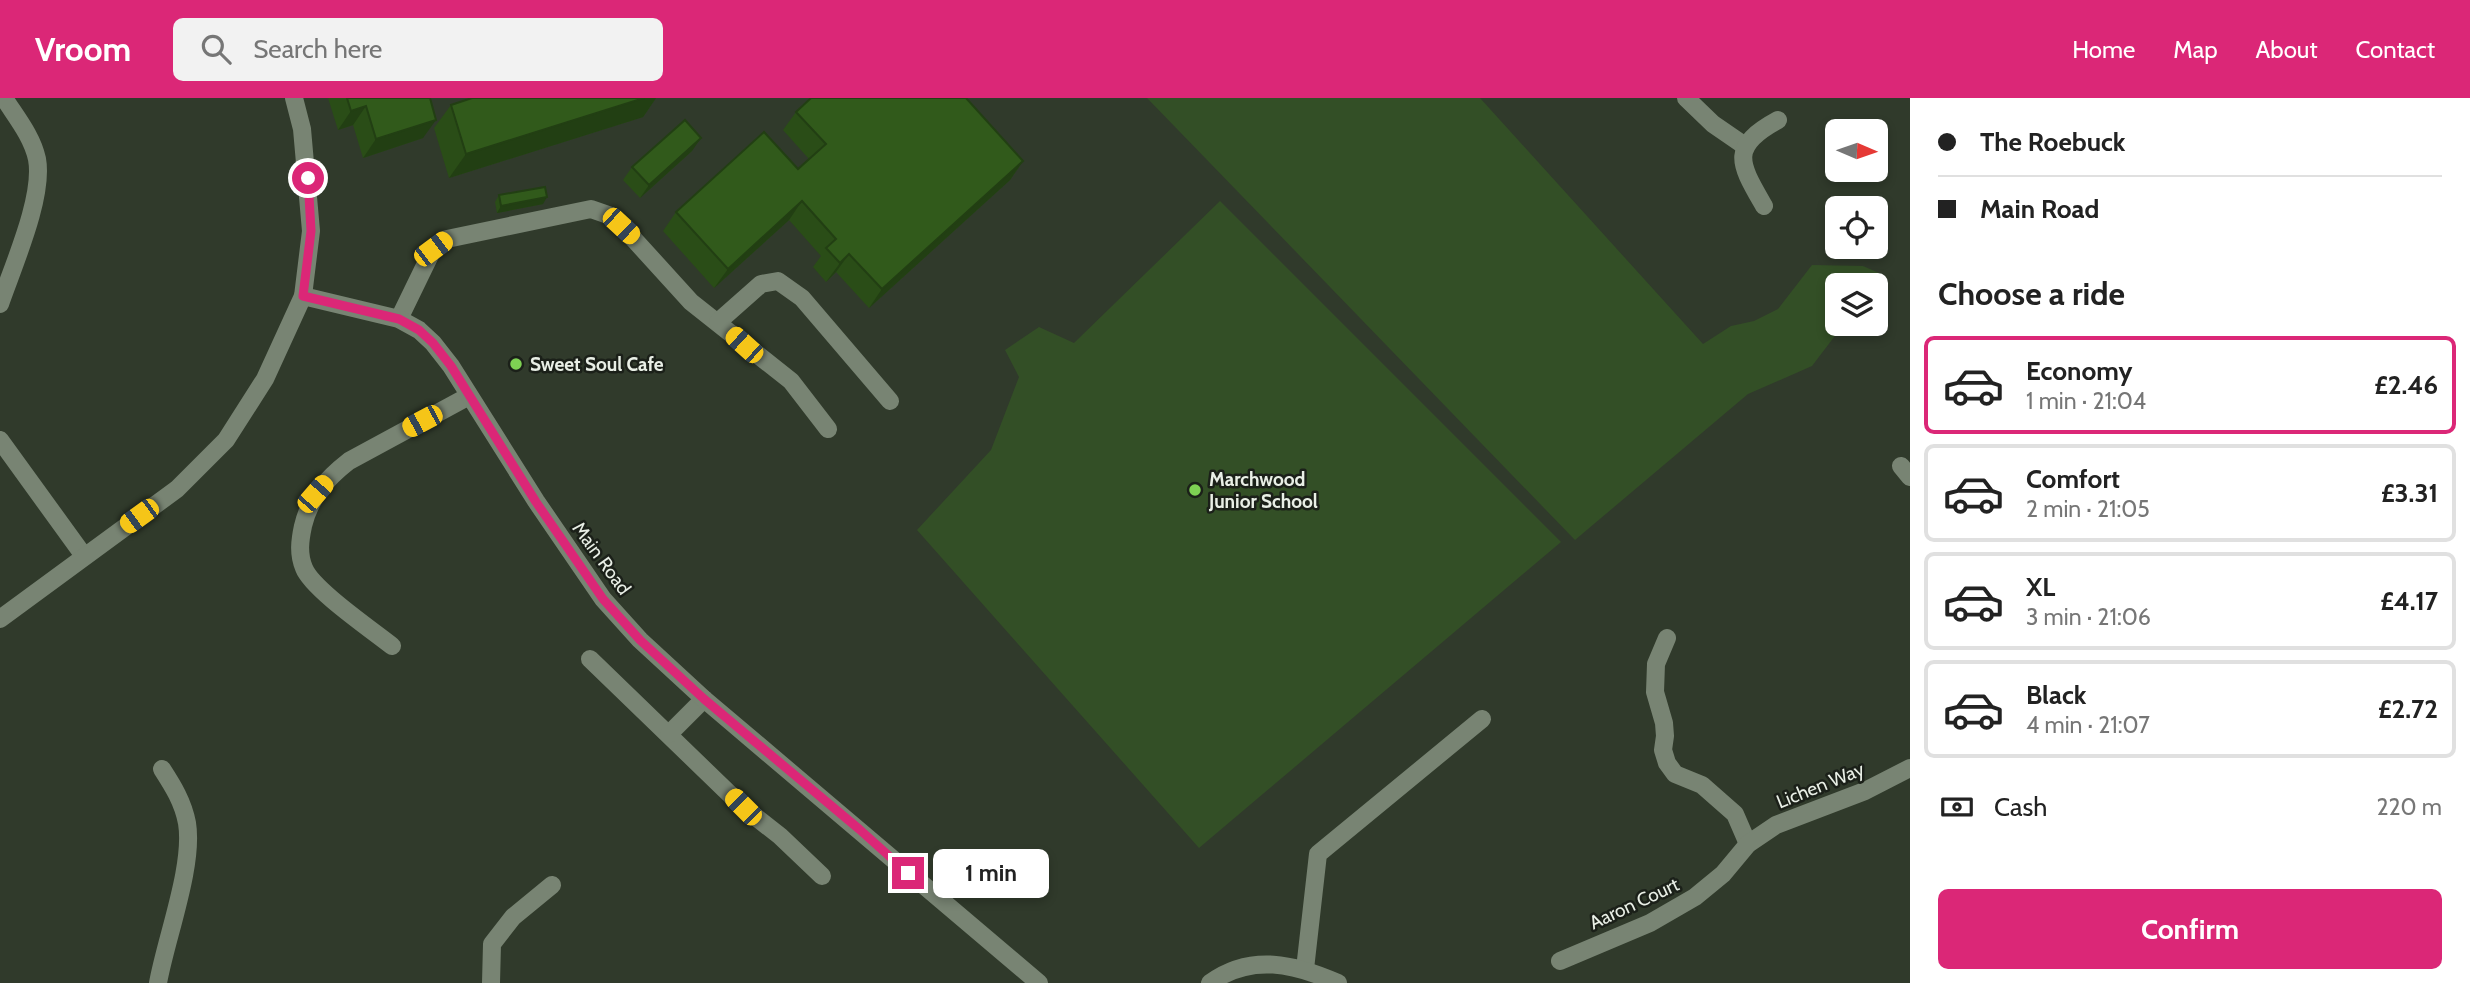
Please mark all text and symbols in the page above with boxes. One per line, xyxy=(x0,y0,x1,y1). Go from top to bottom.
search box xyxy=(173,18,663,81)
text: Vroom xyxy=(35,29,131,69)
icon: search xyxy=(197,30,235,68)
text: Search here xyxy=(253,33,382,65)
text: Home xyxy=(2072,35,2135,64)
text: Map xyxy=(2173,35,2218,64)
text: About xyxy=(2256,35,2318,64)
text: Contact xyxy=(2356,35,2435,64)
north arrow xyxy=(1825,119,1888,182)
map controls xyxy=(1825,119,1888,336)
text: The Roebuck xyxy=(1980,126,2125,158)
route start xyxy=(292,162,324,194)
text: Main Road xyxy=(1980,193,2099,225)
button: locate xyxy=(1825,196,1888,259)
car xyxy=(599,204,644,248)
car xyxy=(410,228,457,270)
button: layers xyxy=(1825,273,1888,336)
text: Choose a ride xyxy=(1938,274,2125,313)
car xyxy=(722,323,767,367)
place label: Sweet Soul Cafe xyxy=(530,353,664,376)
icon: car xyxy=(1942,354,2005,417)
text: Economy xyxy=(2026,355,2132,387)
marker: Sweet Soul Cafe xyxy=(508,356,524,372)
text: £2.46 xyxy=(2374,369,2438,401)
text: 1 min · 21:04 xyxy=(2026,387,2146,415)
car xyxy=(399,402,446,440)
icon: car xyxy=(1942,462,2005,525)
text: Comfort xyxy=(2026,463,2120,495)
place label: Marchwood Junior School xyxy=(1208,468,1318,513)
car xyxy=(294,471,337,517)
text: £3.31 xyxy=(2381,477,2438,509)
marker: Marchwood Junior School xyxy=(1187,482,1203,498)
car xyxy=(116,495,163,537)
text: 2 min · 21:05 xyxy=(2026,495,2150,523)
street label: Main Road xyxy=(567,517,636,599)
icon: car xyxy=(1942,570,2005,633)
text: XL xyxy=(2026,571,2055,603)
text: £4.17 xyxy=(2380,585,2438,617)
text: 3 min · 21:06 xyxy=(2026,603,2151,631)
icon: car xyxy=(1942,678,2005,741)
text: Black xyxy=(2026,679,2086,711)
text: £2.72 xyxy=(2378,693,2438,725)
text: 4 min · 21:07 xyxy=(2026,711,2150,739)
street label: Lichen Way xyxy=(1773,757,1868,813)
car xyxy=(721,785,766,829)
icon: cash xyxy=(1938,788,1976,826)
text: Cash xyxy=(1994,791,2047,823)
text: 220 m xyxy=(2376,793,2442,821)
callout: 1 min xyxy=(932,848,1048,898)
route end xyxy=(892,857,924,889)
text: 1 min xyxy=(965,859,1017,887)
street label: Aaron Court xyxy=(1586,872,1683,934)
button: Confirm xyxy=(1938,889,2442,969)

